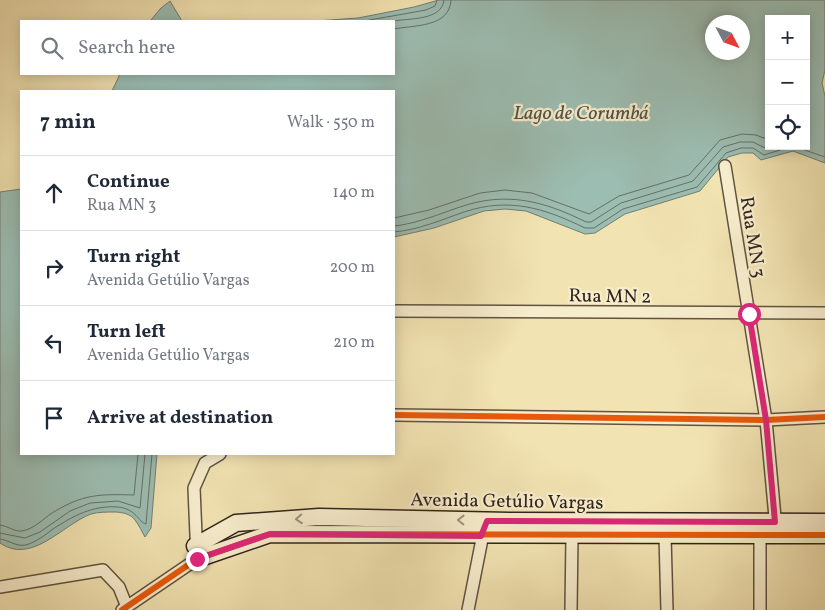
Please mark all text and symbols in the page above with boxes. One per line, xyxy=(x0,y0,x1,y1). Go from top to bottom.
north arrow xyxy=(705,15,750,60)
map controls xyxy=(765,15,810,150)
button: + xyxy=(765,15,810,60)
search box xyxy=(20,20,395,75)
icon: search xyxy=(38,34,66,62)
text: Search here xyxy=(78,35,175,61)
button: − xyxy=(765,60,810,105)
water label: Lago de Corumbá xyxy=(513,100,649,128)
button: locate xyxy=(765,105,810,150)
text: 7 min xyxy=(40,108,96,137)
text: Walk · 550 m xyxy=(287,112,375,134)
text: Continue xyxy=(87,169,170,195)
icon: ahead xyxy=(40,179,68,207)
text: 140 m xyxy=(333,182,375,204)
text: Rua MN 3 xyxy=(87,195,156,217)
street label: Rua MN 3 xyxy=(733,195,771,280)
text: Turn right xyxy=(87,244,180,270)
icon: right xyxy=(40,254,68,282)
text: 200 m xyxy=(330,257,375,279)
text: Avenida Getúlio Vargas xyxy=(87,270,250,292)
street label: Rua MN 2 xyxy=(568,283,652,311)
route start xyxy=(738,303,761,326)
text: Turn left xyxy=(87,319,166,345)
icon: left xyxy=(40,329,68,357)
text: 210 m xyxy=(333,332,375,354)
text: Avenida Getúlio Vargas xyxy=(87,345,250,367)
icon: arrive xyxy=(40,404,68,432)
text: Arrive at destination xyxy=(87,405,273,431)
street label: Avenida Getúlio Vargas xyxy=(410,487,604,517)
one-way arrow xyxy=(295,513,303,524)
one-way arrow xyxy=(457,515,465,526)
route end xyxy=(186,548,209,571)

